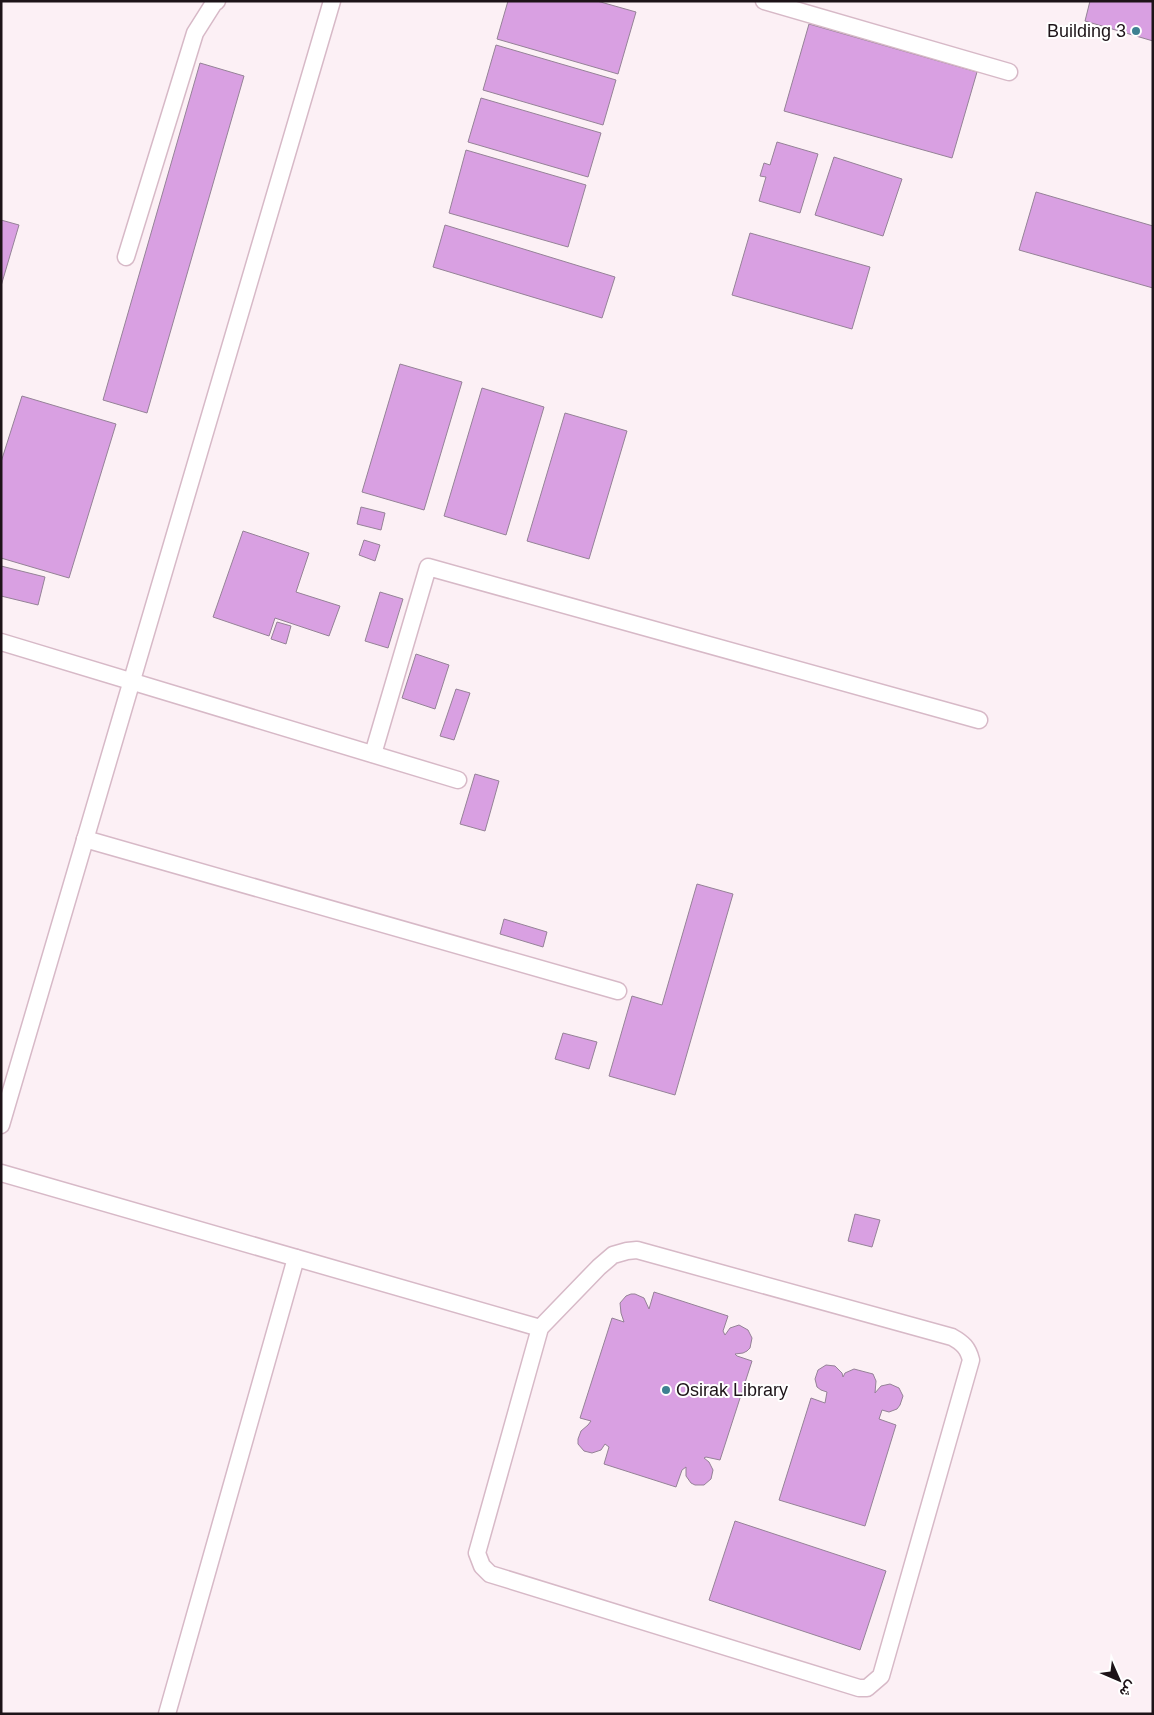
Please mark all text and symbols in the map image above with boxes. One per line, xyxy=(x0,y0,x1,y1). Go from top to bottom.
place label: Building 3 xyxy=(1047,21,1126,41)
marker: Building 3 xyxy=(1130,25,1142,37)
place label: Osirak Library xyxy=(676,1380,788,1400)
marker: Osirak Library xyxy=(660,1384,672,1396)
north arrow xyxy=(1094,1655,1144,1705)
text: ش xyxy=(1116,1677,1140,1701)

